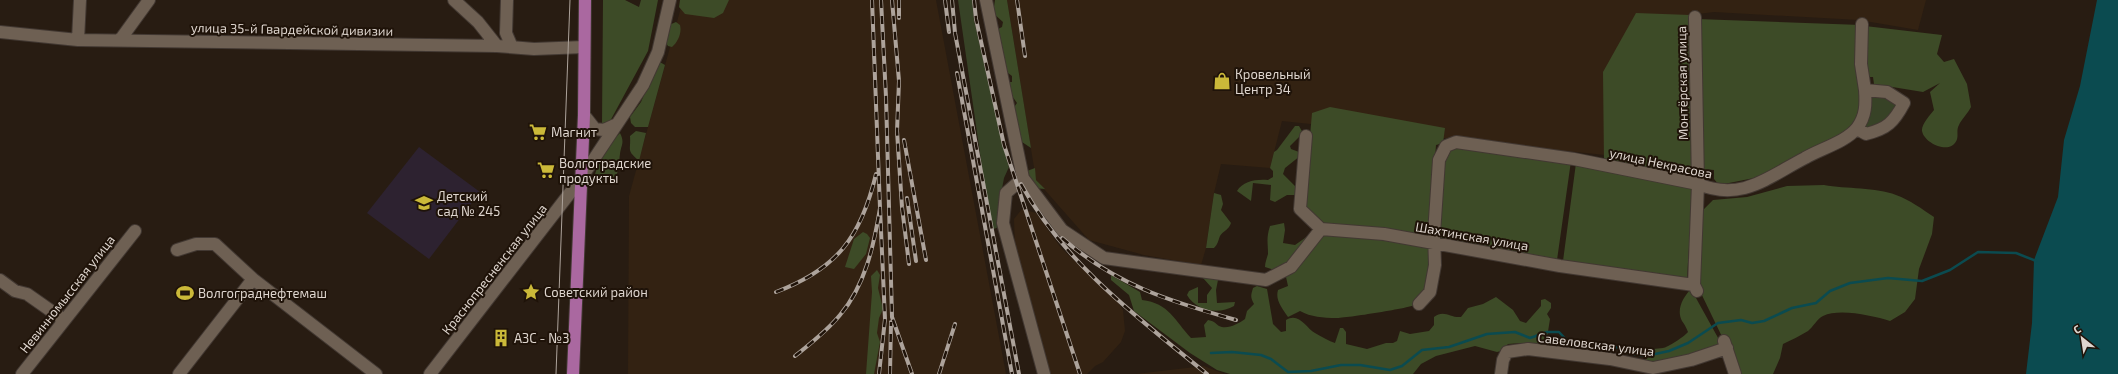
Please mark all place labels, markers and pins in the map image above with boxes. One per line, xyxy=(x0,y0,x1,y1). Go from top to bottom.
place label: Кровельный Центр 34 xyxy=(1235,66,1311,97)
shop icon: Кровельный Центр 34 xyxy=(1212,71,1232,91)
supermarket icon: Магнит xyxy=(528,122,548,142)
place label: Магнит xyxy=(551,124,598,140)
place label: Волгоградские продукты xyxy=(559,155,651,186)
supermarket icon: Волгоградские продукты xyxy=(536,160,556,180)
place label: Детский сад № 245 xyxy=(437,188,500,219)
school or university icon: Детский сад № 245 xyxy=(414,193,434,213)
place icon: Советский район xyxy=(521,282,541,302)
sports icon: Волгограднефтемаш xyxy=(175,283,195,303)
place label: Советский район xyxy=(544,284,648,300)
place label: Волгограднефтемаш xyxy=(198,285,327,301)
building icon: АЗС - №3 xyxy=(491,328,511,348)
place label: АЗС - №3 xyxy=(514,330,569,346)

